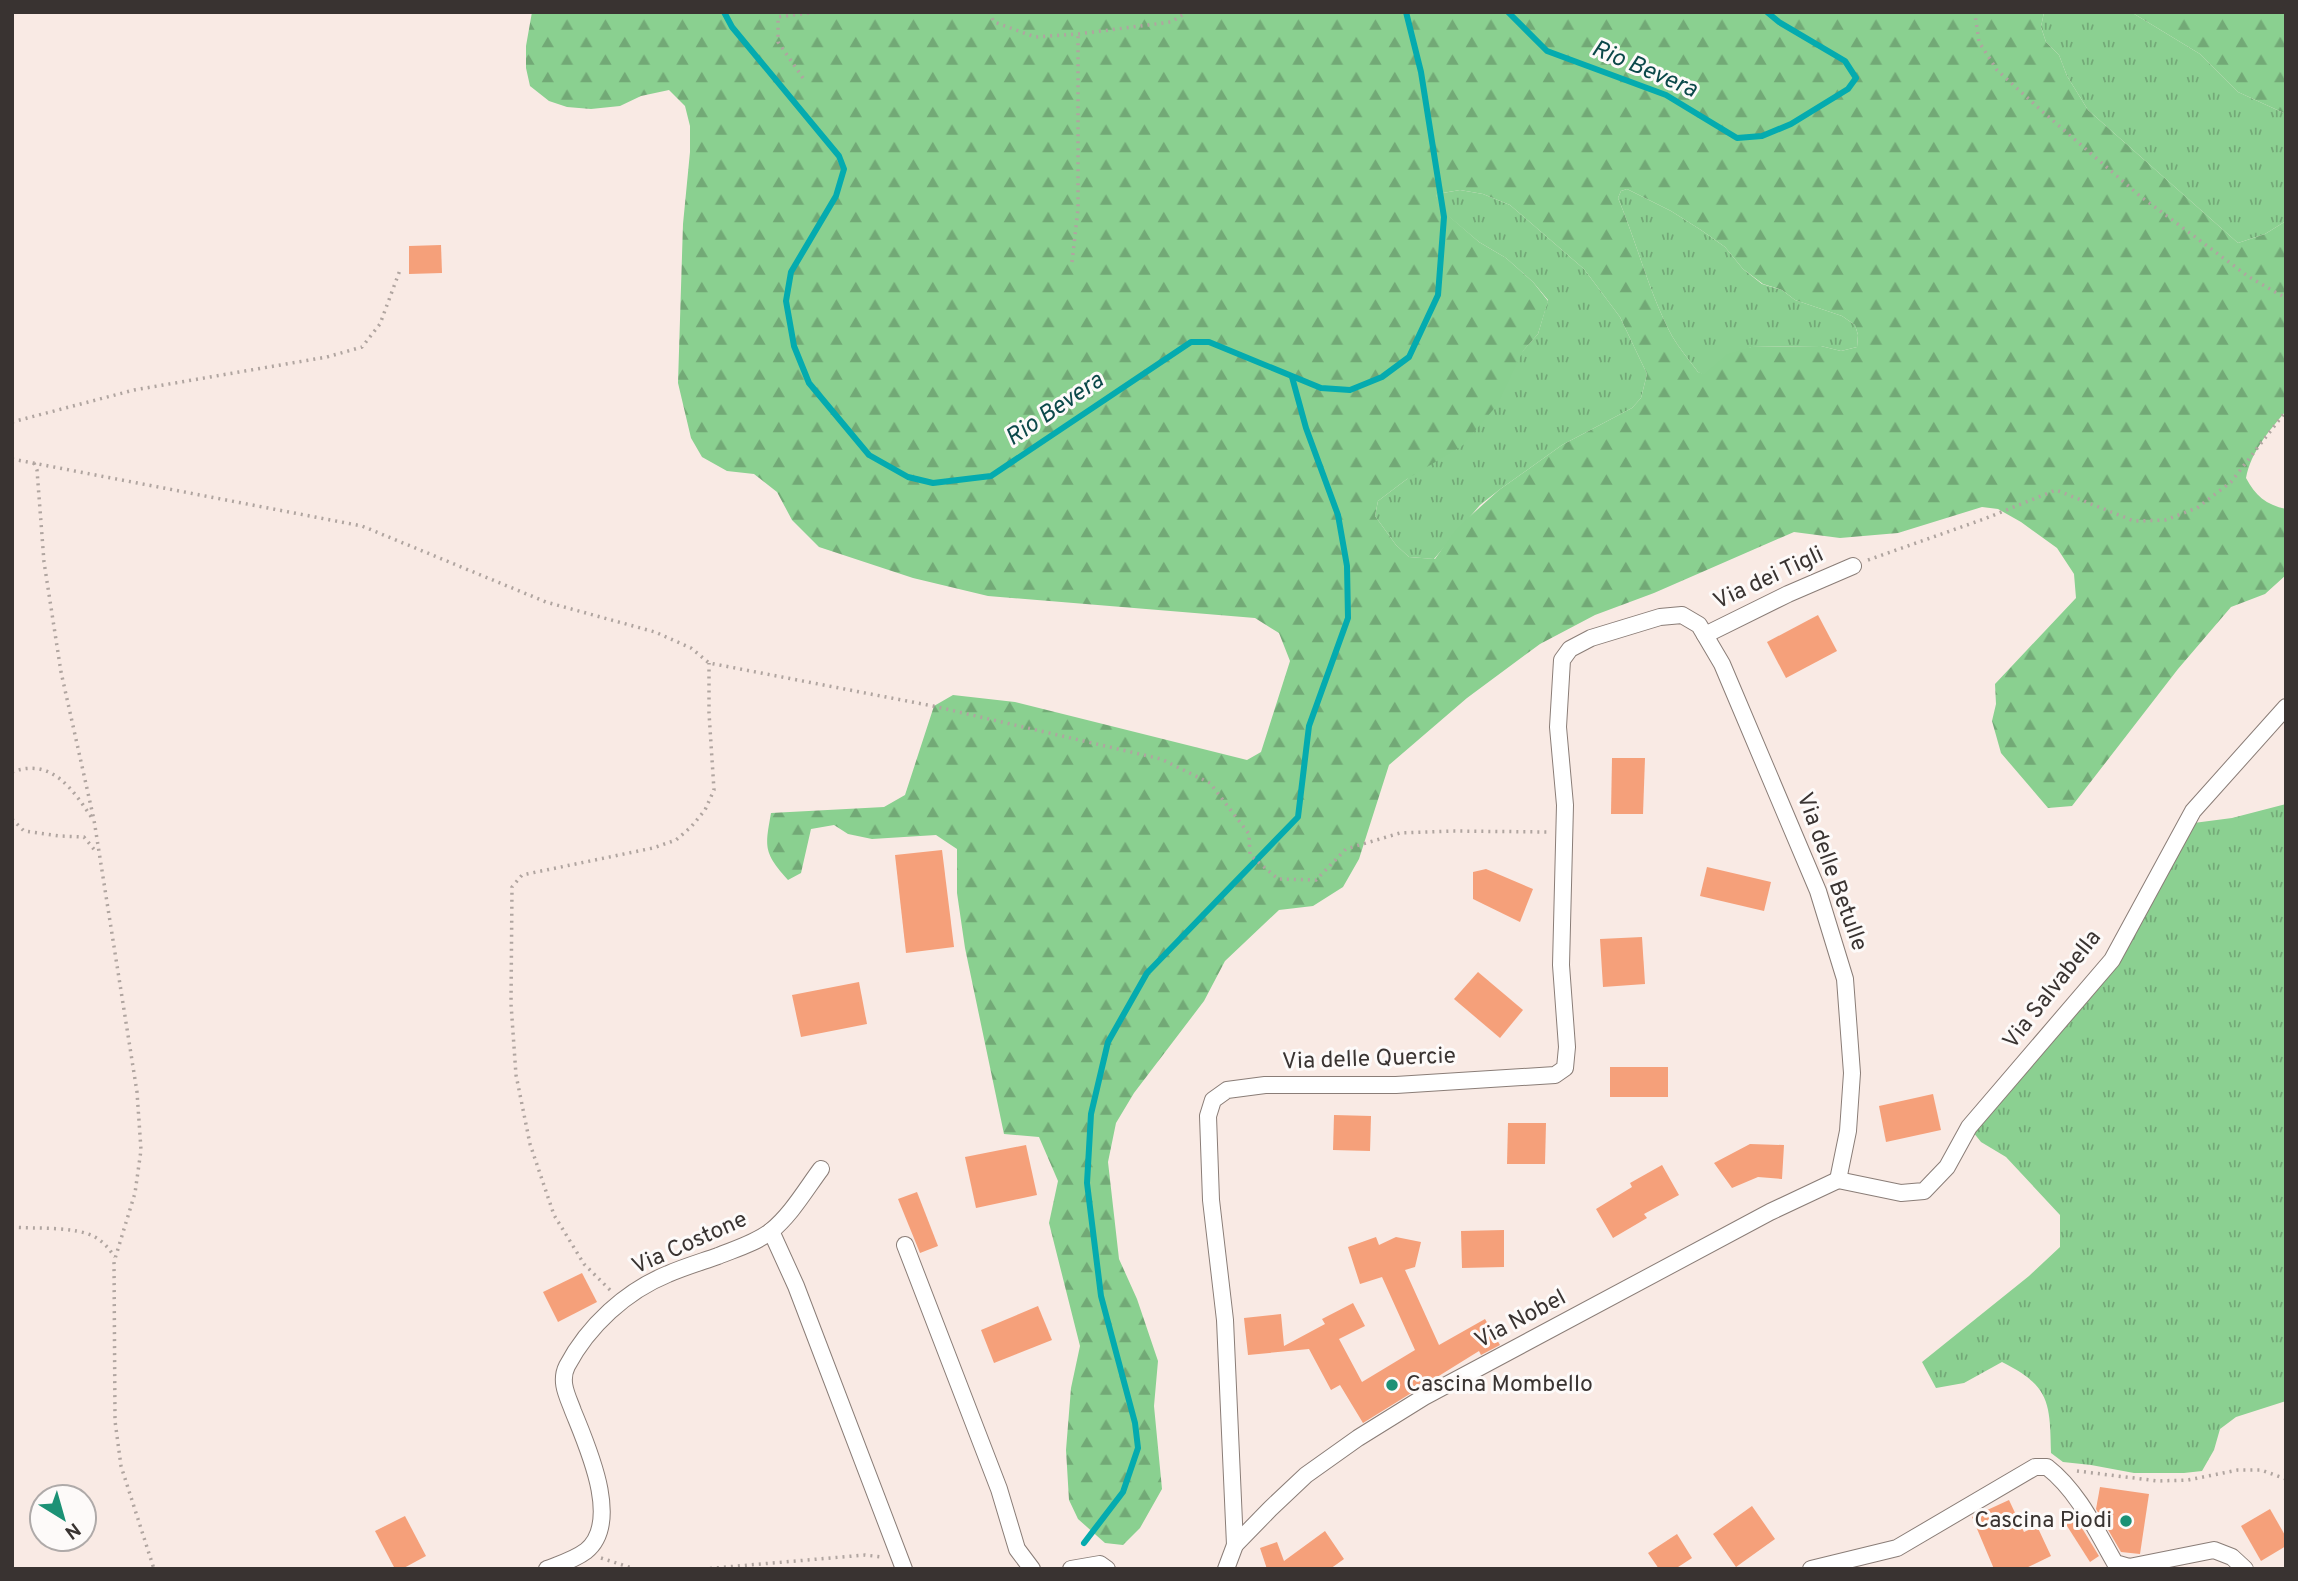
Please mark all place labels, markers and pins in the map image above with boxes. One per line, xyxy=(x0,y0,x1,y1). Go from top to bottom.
place label: Cascina Mombello xyxy=(1406,1371,1593,1400)
marker: Cascina Mombello xyxy=(1384,1377,1400,1393)
place label: Cascina Piodi xyxy=(1974,1507,2112,1536)
marker: Cascina Piodi xyxy=(2118,1513,2134,1529)

